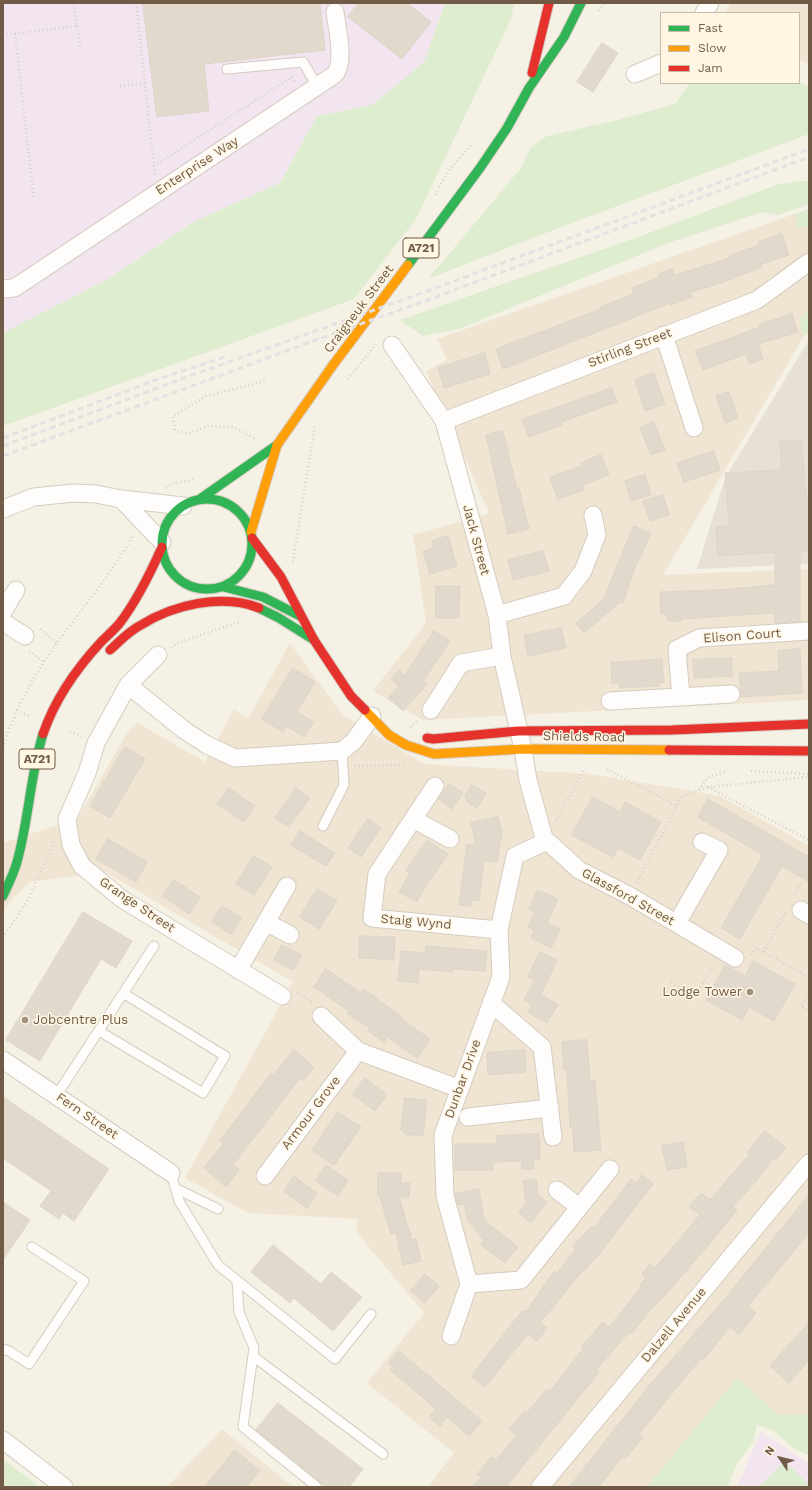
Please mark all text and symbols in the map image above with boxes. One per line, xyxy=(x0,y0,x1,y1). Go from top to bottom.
legend xyxy=(660,12,800,84)
text: Fast xyxy=(698,21,723,35)
text: Slow xyxy=(698,41,726,55)
text: Jam xyxy=(698,61,723,75)
street label: Enterprise Way xyxy=(153,133,241,199)
road number: A721 xyxy=(403,238,439,258)
street label: Craigneuk Street xyxy=(321,262,397,356)
street label: Stirling Street xyxy=(586,325,674,371)
street label: Jack Street xyxy=(459,503,493,577)
street label: Elison Court xyxy=(703,625,781,647)
street label: Shields Road xyxy=(543,728,625,746)
road number: A721 xyxy=(19,749,55,769)
street label: Glassford Street xyxy=(579,865,677,929)
street label: Grange Street xyxy=(96,874,178,936)
street label: Staig Wynd xyxy=(380,911,452,933)
place label: Lodge Tower xyxy=(662,984,742,1000)
marker: Lodge Tower xyxy=(745,987,755,997)
place label: Jobcentre Plus xyxy=(33,1012,128,1028)
marker: Jobcentre Plus xyxy=(20,1015,30,1025)
street label: Dunbar Drive xyxy=(441,1037,485,1121)
street label: Armour Grove xyxy=(278,1073,344,1153)
street label: Fern Street xyxy=(53,1090,121,1142)
street label: Dalzell Avenue xyxy=(638,1284,710,1366)
north arrow xyxy=(760,1438,800,1478)
text: N xyxy=(762,1444,777,1458)

